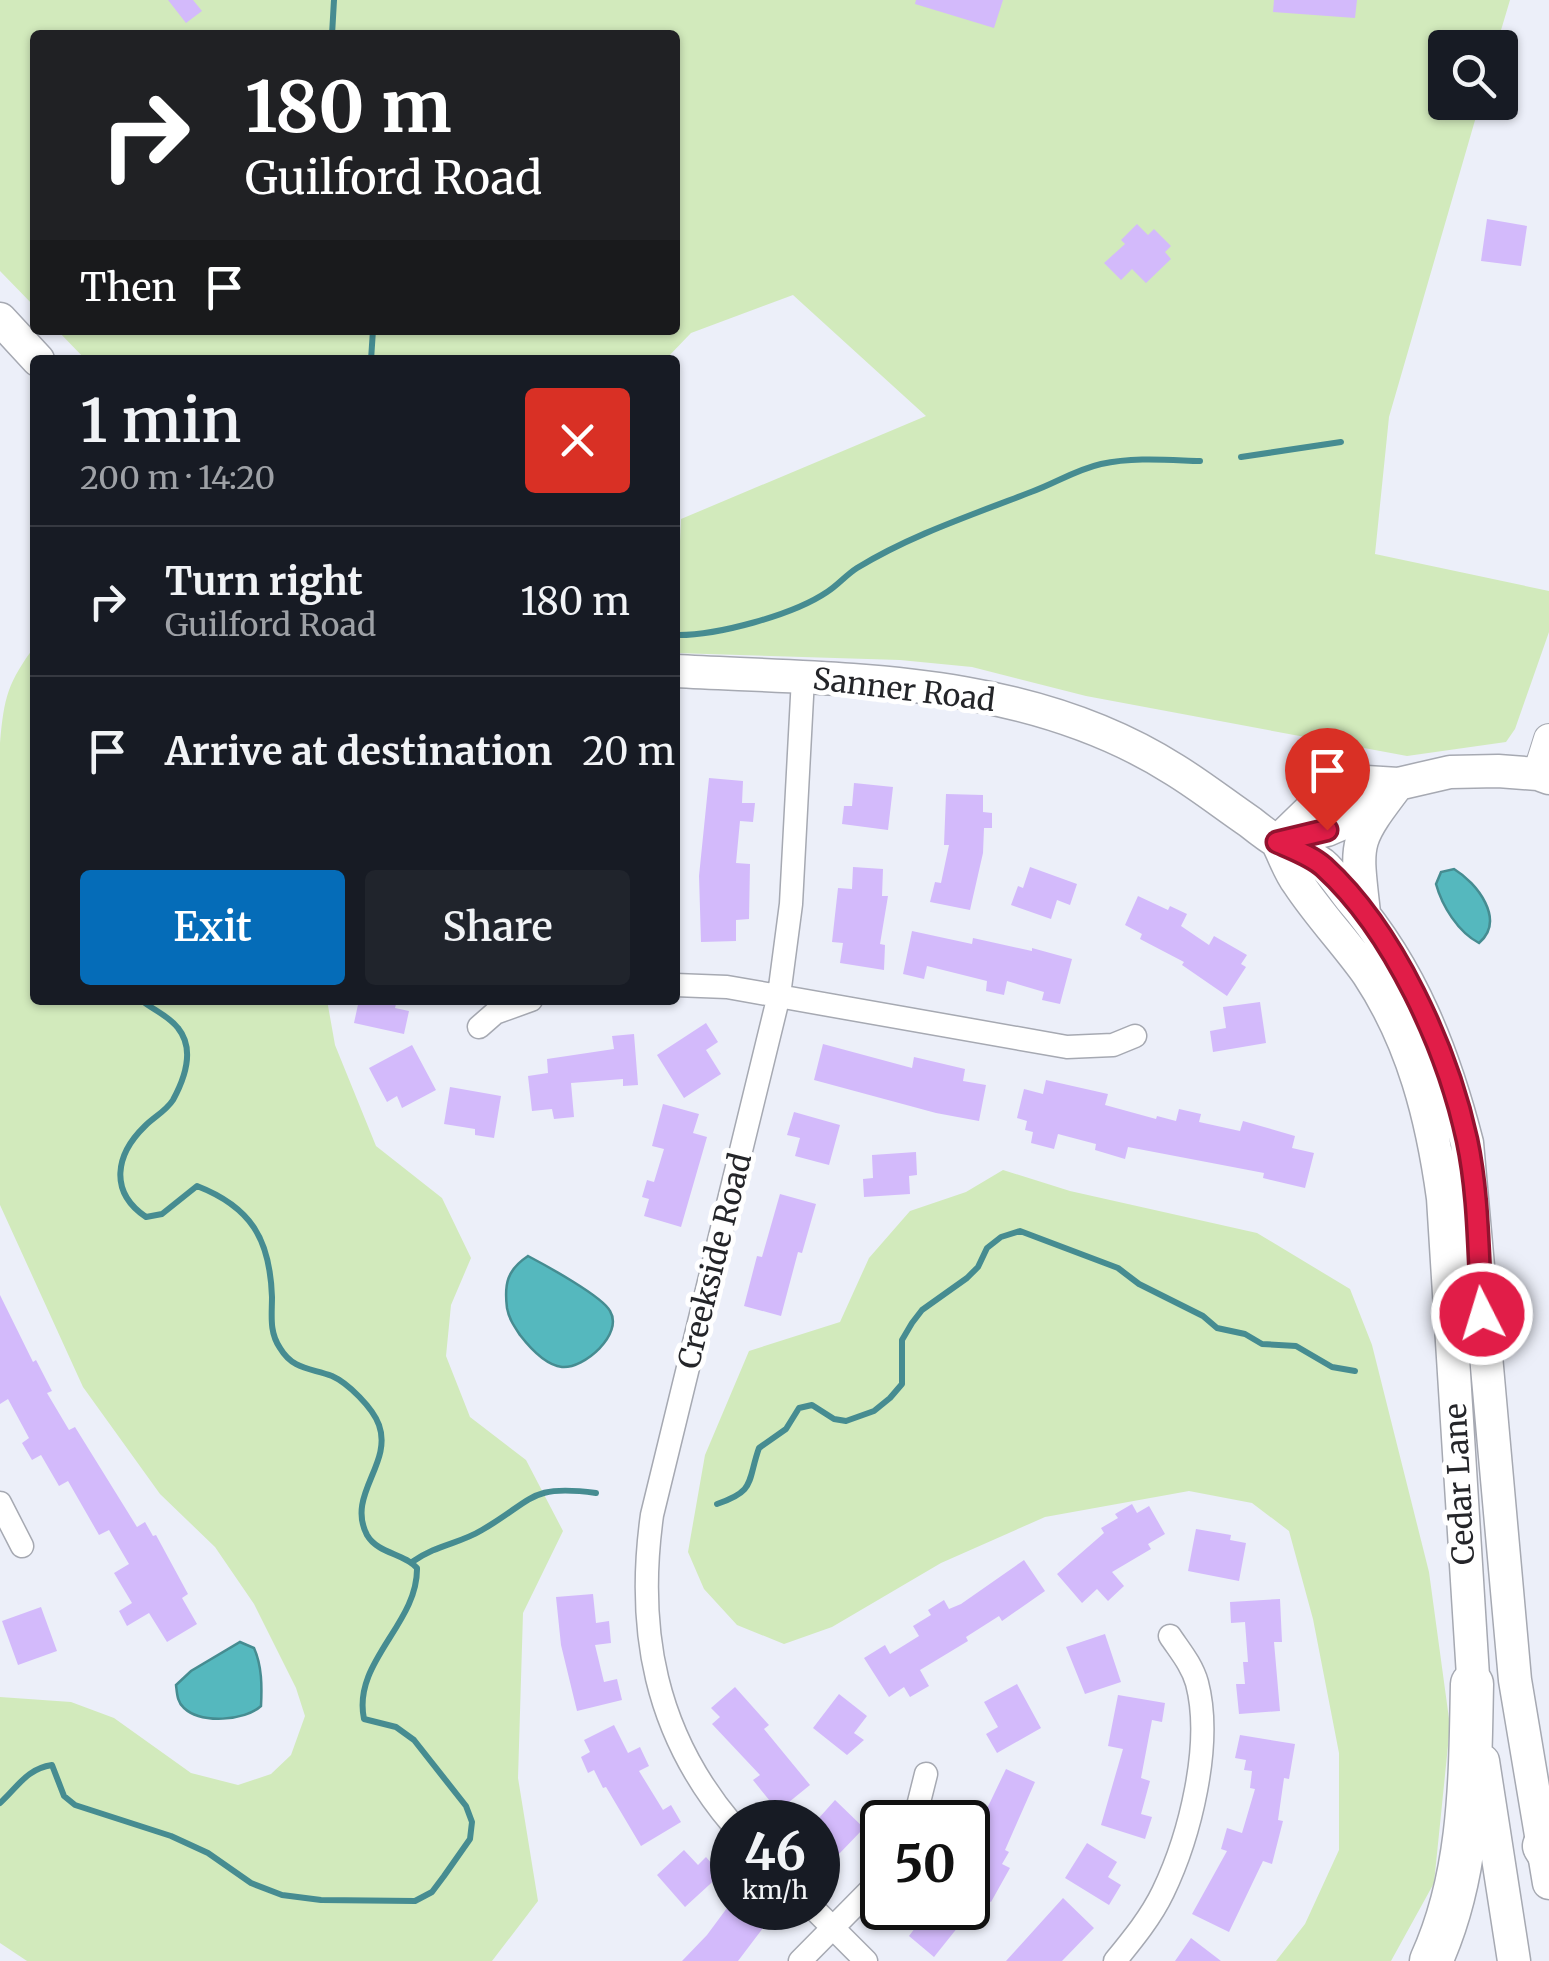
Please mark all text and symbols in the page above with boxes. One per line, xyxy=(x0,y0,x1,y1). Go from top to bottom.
map controls xyxy=(1428,30,1518,120)
button: search xyxy=(1428,30,1518,120)
text: 180 m xyxy=(245,63,452,151)
icon: right xyxy=(80,70,210,200)
text: Guilford Road xyxy=(245,150,542,206)
icon: arrive xyxy=(197,260,252,315)
text: Then xyxy=(80,264,177,311)
text: 1 min xyxy=(80,383,241,458)
button: close xyxy=(525,388,630,493)
text: 200 m · 14:20 xyxy=(80,458,275,498)
text: Turn right xyxy=(165,558,363,605)
icon: right xyxy=(80,574,135,629)
text: 180 m xyxy=(520,578,630,625)
text: Guilford Road xyxy=(165,605,376,645)
street label: Sanner Road xyxy=(811,659,997,719)
icon: arrive xyxy=(80,724,135,779)
text: Arrive at destination xyxy=(165,728,552,775)
text: 20 m xyxy=(582,728,675,775)
pin xyxy=(1285,728,1370,831)
icon: arrive xyxy=(1300,743,1355,798)
button: Exit xyxy=(80,870,345,985)
button: Share xyxy=(365,870,630,985)
street label: Creekside Road xyxy=(669,1149,759,1372)
position arrow xyxy=(1430,1262,1534,1366)
street label: Cedar Lane xyxy=(1436,1402,1482,1566)
speed limit sign: 50 xyxy=(860,1800,990,1930)
text: 46 xyxy=(744,1821,806,1884)
text: km/h xyxy=(742,1874,808,1906)

